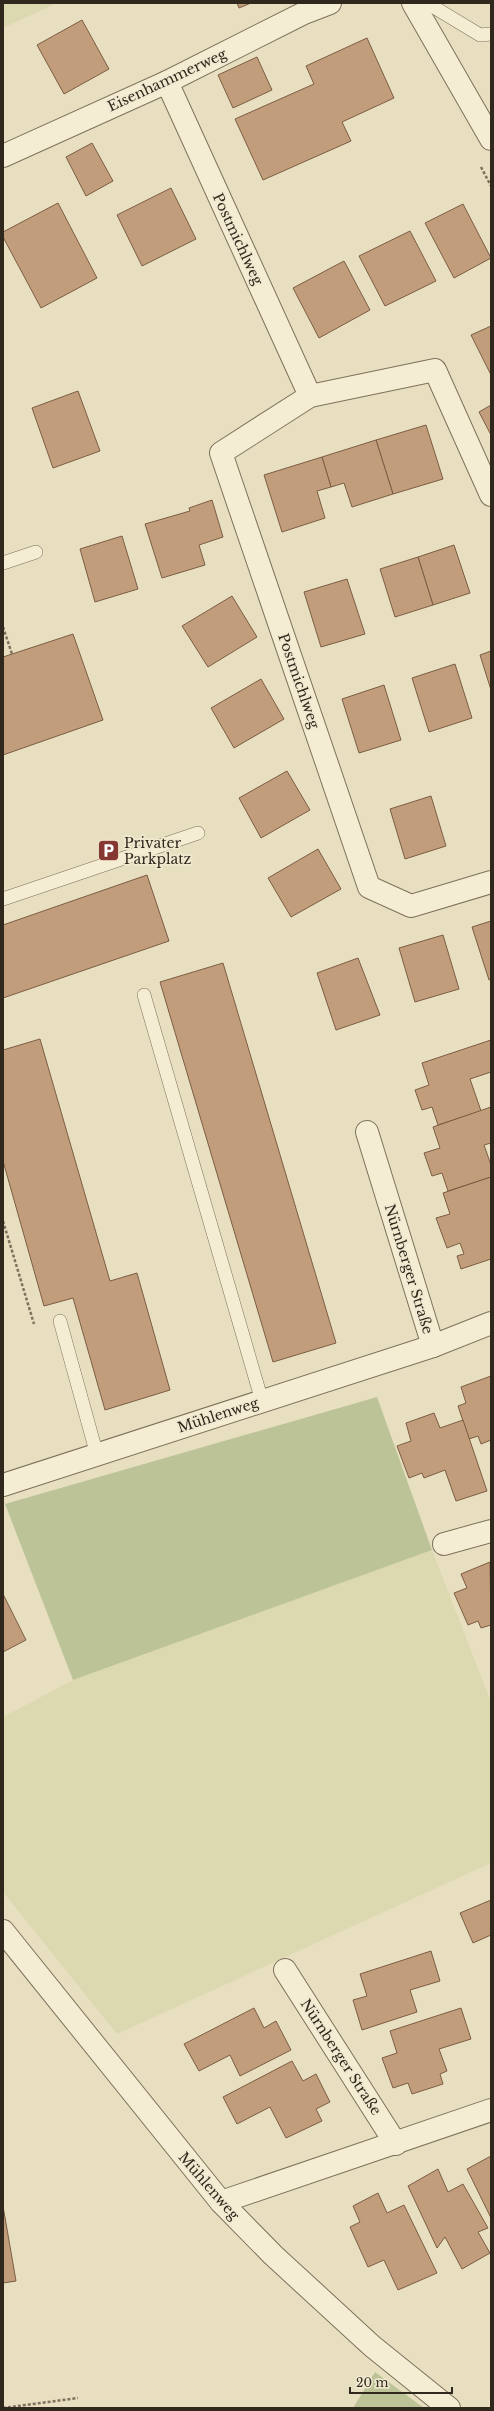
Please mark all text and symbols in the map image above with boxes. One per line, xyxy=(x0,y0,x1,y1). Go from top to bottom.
street label: Eisenhammerweg xyxy=(105,44,230,115)
street label: Postmichlweg xyxy=(209,190,267,288)
street label: Postmichlweg xyxy=(274,631,324,732)
place label: Privater Parkplatz xyxy=(124,834,192,868)
parking icon: Privater Parkplatz xyxy=(95,838,121,864)
street label: Nürnberger Straße xyxy=(381,1202,437,1336)
street label: Mühlenweg xyxy=(175,1393,261,1437)
street label: Nürnberger Straße xyxy=(297,1996,385,2118)
street label: Mühlenweg xyxy=(175,2148,244,2224)
scale bar xyxy=(350,2369,452,2395)
text: 20 m xyxy=(356,2375,388,2390)

